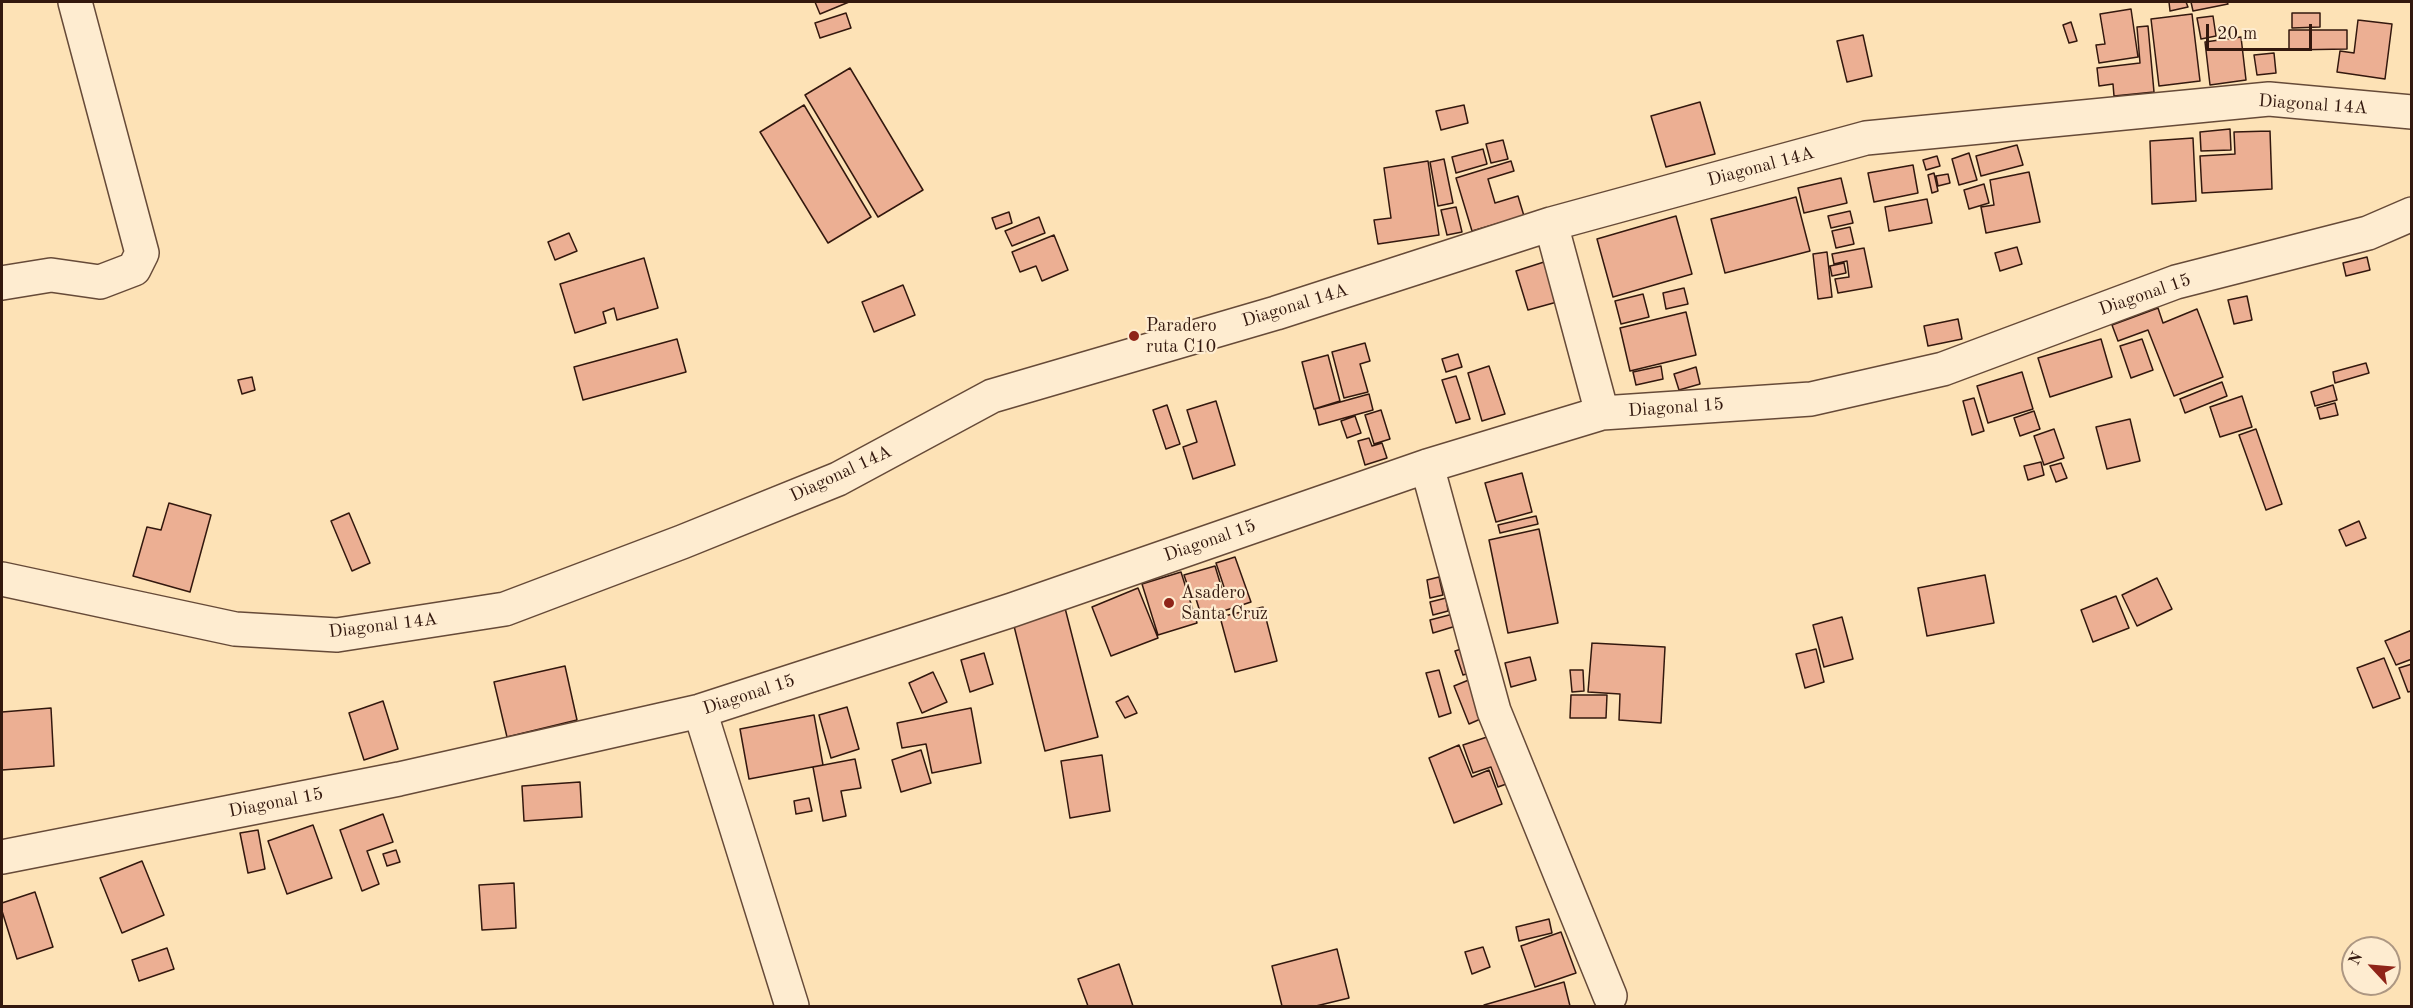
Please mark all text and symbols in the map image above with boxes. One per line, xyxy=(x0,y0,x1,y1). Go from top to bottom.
scale bar xyxy=(2209,12,2316,50)
text: 20 m xyxy=(2217,25,2257,43)
street label: Diagonal 14A xyxy=(2258,90,2368,120)
street label: Diagonal 14A xyxy=(1705,142,1817,192)
street label: Diagonal 15 xyxy=(2096,269,2194,321)
street label: Diagonal 14A xyxy=(1239,280,1351,332)
place label: Paradero ruta C10 xyxy=(1146,315,1217,358)
marker: Paradero ruta C10 xyxy=(1127,329,1141,343)
street label: Diagonal 15 xyxy=(1627,394,1725,422)
street label: Diagonal 14A xyxy=(787,441,895,507)
street label: Diagonal 15 xyxy=(1161,515,1259,567)
place label: Asadero Santa Cruz xyxy=(1181,582,1268,624)
marker: Asadero Santa Cruz xyxy=(1162,596,1176,610)
street label: Diagonal 14A xyxy=(327,609,439,643)
street label: Diagonal 15 xyxy=(700,670,798,720)
street label: Diagonal 15 xyxy=(227,783,325,823)
north arrow xyxy=(2341,936,2401,996)
text: N xyxy=(2347,950,2366,968)

